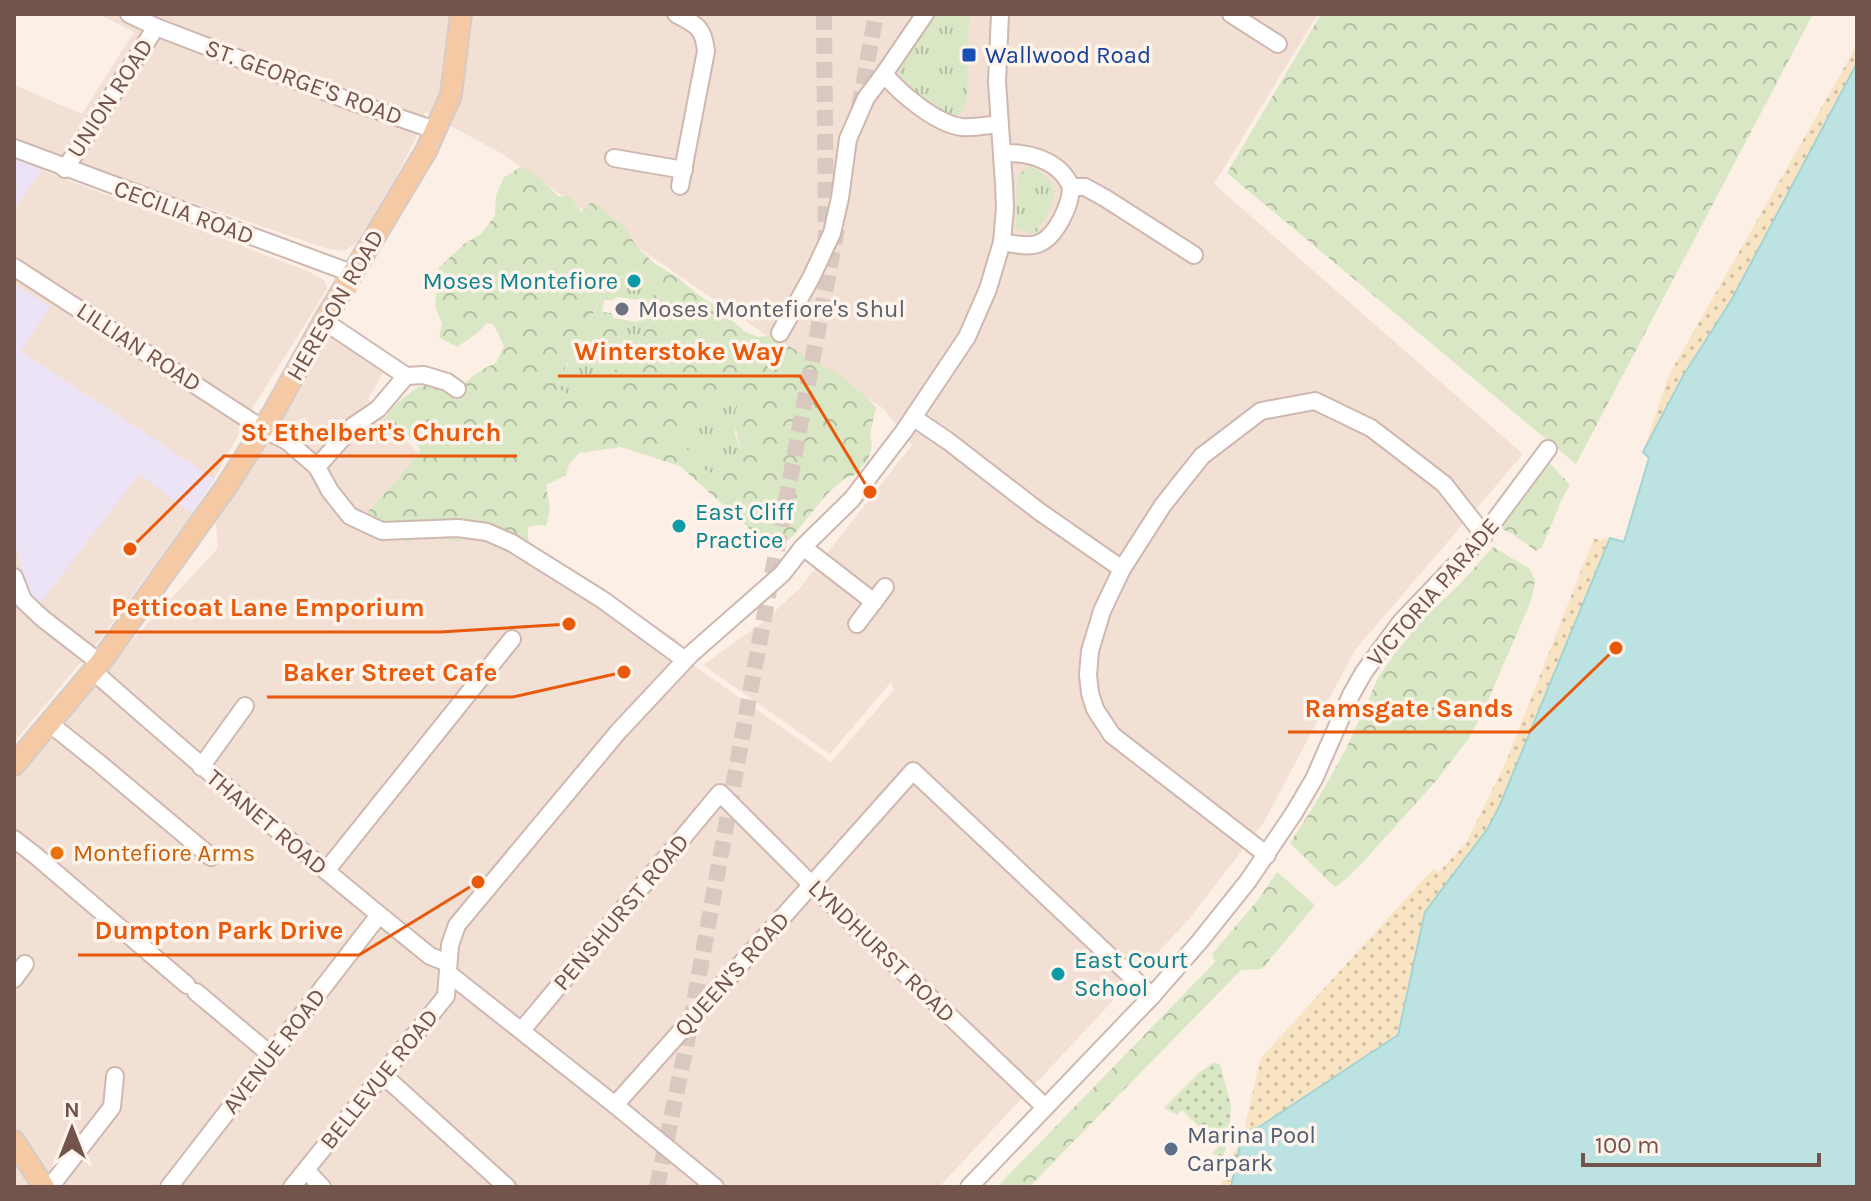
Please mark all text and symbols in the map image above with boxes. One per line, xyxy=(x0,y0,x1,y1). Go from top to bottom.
street label: UNION ROAD xyxy=(61,33,159,163)
street label: ST. GEORGE'S ROAD xyxy=(202,33,406,131)
place label: Wallwood Road xyxy=(985,41,1151,69)
marker: Wallwood Road xyxy=(960,46,978,64)
street label: CECILIA ROAD xyxy=(110,174,258,250)
street label: HERESON ROAD xyxy=(280,225,390,385)
place label: Moses Montefiore xyxy=(423,267,618,295)
marker: Moses Montefiore xyxy=(625,272,643,290)
place label: Moses Montefiore's Shul xyxy=(638,295,905,323)
street label: LILLIAN ROAD xyxy=(71,296,207,398)
marker: Moses Montefiore's Shul xyxy=(613,300,631,318)
callout: Winterstoke Way xyxy=(558,326,800,376)
text: Winterstoke Way xyxy=(574,336,784,367)
callout: St Ethelbert's Church xyxy=(224,406,517,456)
text: St Ethelbert's Church xyxy=(240,417,502,448)
place label: East Cliff Practice xyxy=(695,498,795,554)
street label: VICTORIA PARADE xyxy=(1361,512,1505,672)
marker: East Cliff Practice xyxy=(670,517,688,535)
callout: Petticoat Lane Emporium xyxy=(95,582,440,632)
text: Petticoat Lane Emporium xyxy=(111,592,425,623)
callout: Baker Street Cafe xyxy=(267,647,513,697)
text: Baker Street Cafe xyxy=(283,657,497,688)
callout: Ramsgate Sands xyxy=(1288,682,1529,732)
text: Ramsgate Sands xyxy=(1305,693,1513,724)
street label: THANET ROAD xyxy=(201,763,333,881)
street label: PENSHURST ROAD xyxy=(547,828,695,996)
place label: Montefiore Arms xyxy=(73,839,255,867)
marker: Montefiore Arms xyxy=(48,844,66,862)
street label: LYNDHURST ROAD xyxy=(803,874,961,1028)
callout: Dumpton Park Drive xyxy=(78,905,359,955)
street label: QUEEN'S ROAD xyxy=(669,906,795,1042)
text: Dumpton Park Drive xyxy=(95,915,343,946)
place label: East Court School xyxy=(1074,946,1188,1002)
marker: East Court School xyxy=(1049,965,1067,983)
street label: AVENUE ROAD xyxy=(216,983,332,1119)
street label: BELLEVUE ROAD xyxy=(314,1003,444,1155)
north arrow xyxy=(32,1089,112,1169)
text: N xyxy=(64,1097,80,1123)
scale bar xyxy=(1583,1117,1819,1167)
place label: Marina Pool Carpark xyxy=(1187,1121,1316,1177)
text: 100 m xyxy=(1595,1131,1660,1159)
marker: Marina Pool Carpark xyxy=(1162,1140,1180,1158)

